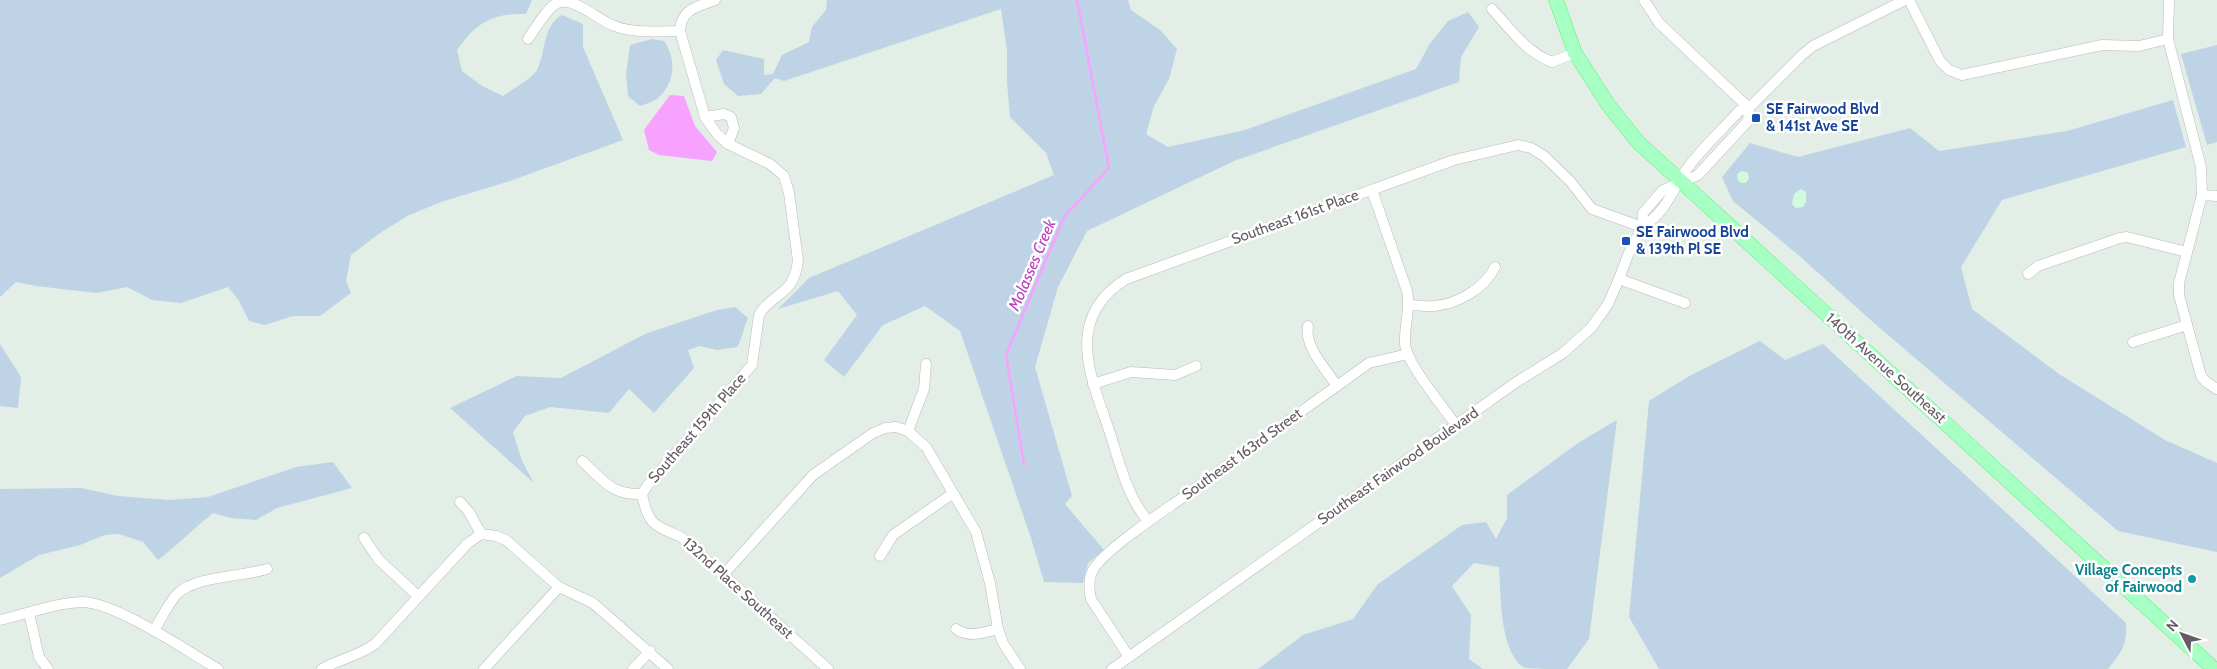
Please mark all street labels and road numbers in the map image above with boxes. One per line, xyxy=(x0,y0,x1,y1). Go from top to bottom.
street label: Southeast 161st Place xyxy=(1229,186,1361,248)
street label: 140th Avenue Southeast xyxy=(1822,309,1950,427)
street label: Southeast 159th Place xyxy=(645,369,750,486)
street label: Southeast 163rd Street xyxy=(1178,404,1306,504)
street label: Southeast Fairwood Boulevard xyxy=(1314,404,1482,528)
street label: 132nd Place Southeast xyxy=(679,534,797,642)

